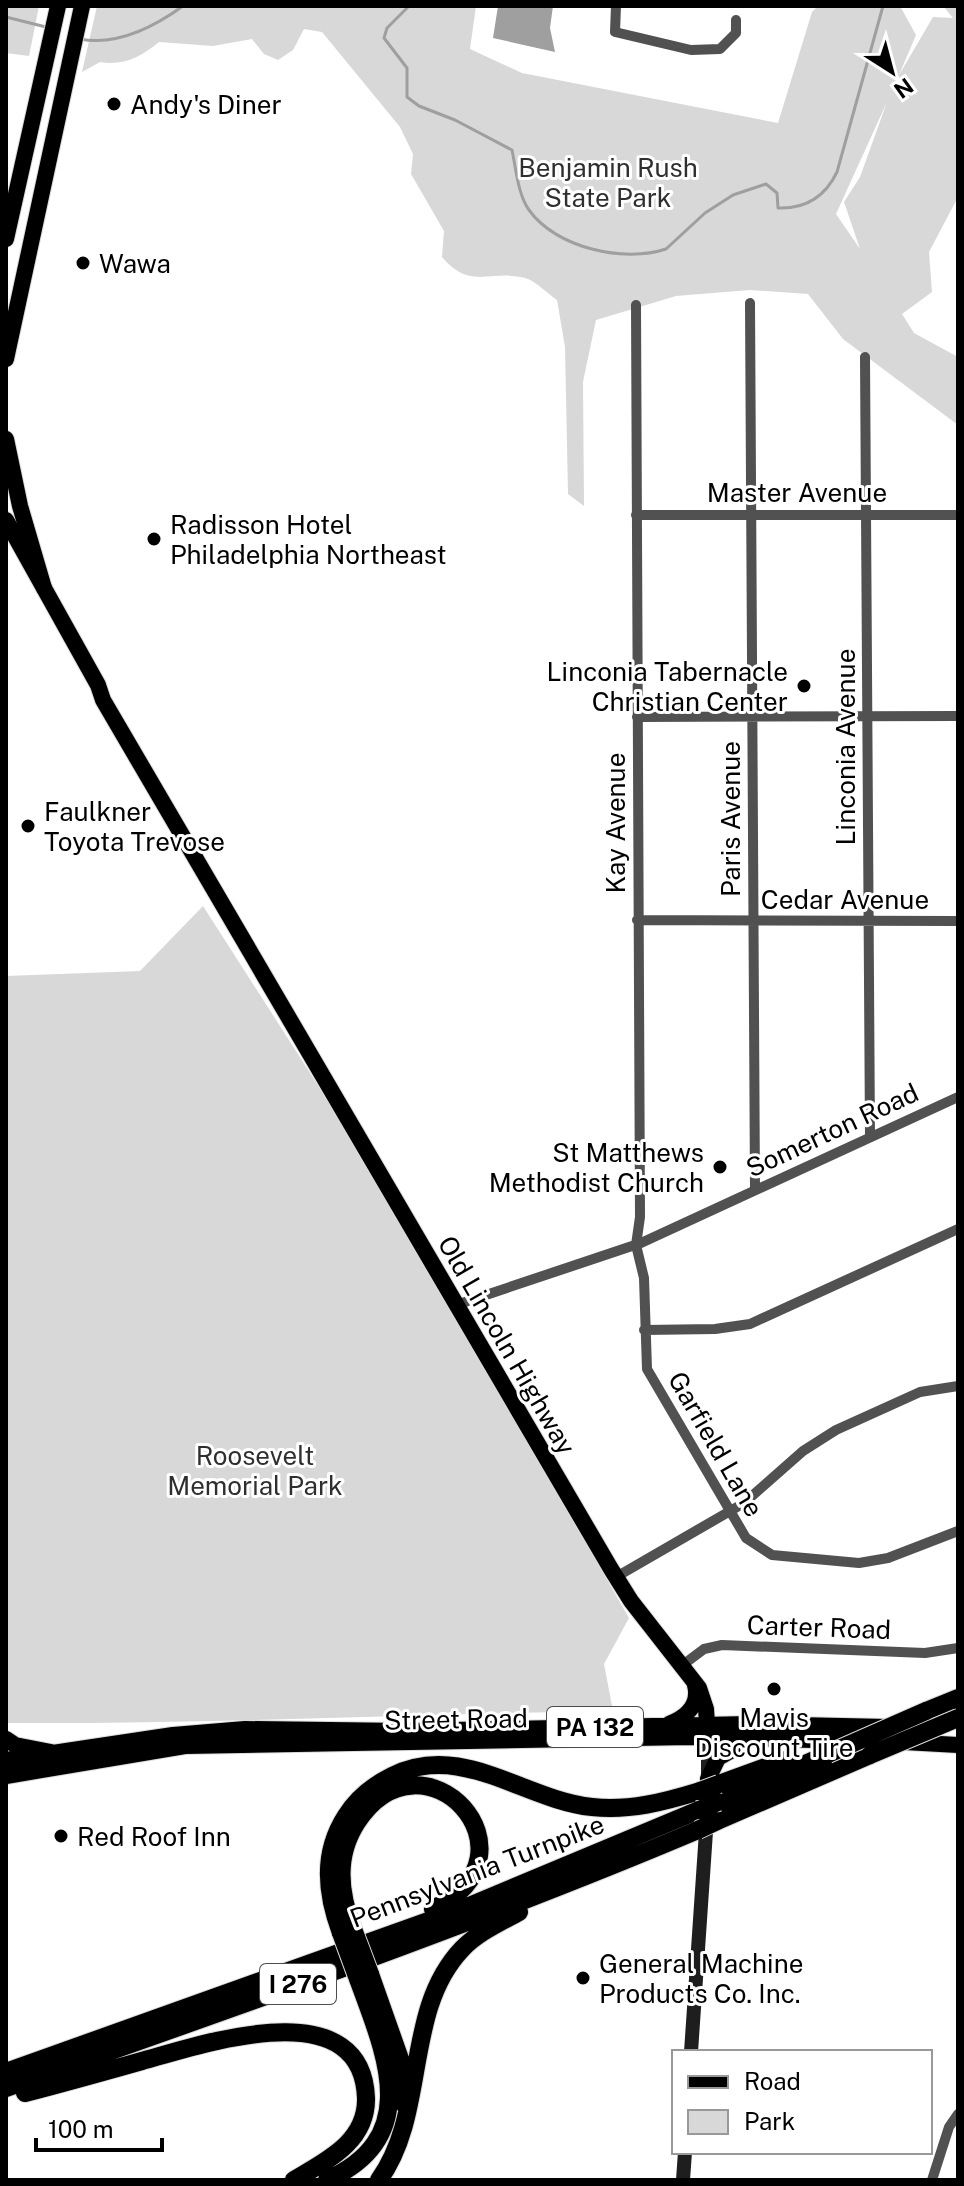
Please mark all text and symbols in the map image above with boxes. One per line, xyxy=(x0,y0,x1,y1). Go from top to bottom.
north arrow xyxy=(852,32,932,112)
text: N xyxy=(889,73,918,104)
place label: Andy's Diner xyxy=(130,89,282,120)
marker: Andy's Diner xyxy=(105,95,123,113)
park label: Benjamin Rush State Park xyxy=(518,152,698,213)
place label: Wawa xyxy=(99,248,171,279)
marker: Wawa xyxy=(74,254,92,272)
street label: Master Avenue xyxy=(707,477,887,508)
place label: Radisson Hotel Philadelphia Northeast xyxy=(170,509,447,570)
marker: Radisson Hotel Philadelphia Northeast xyxy=(145,530,163,548)
street label: Linconia Avenue xyxy=(830,649,861,845)
place label: Linconia Tabernacle Christian Center xyxy=(547,656,788,717)
marker: Linconia Tabernacle Christian Center xyxy=(795,677,813,695)
street label: Paris Avenue xyxy=(715,741,746,897)
street label: Kay Avenue xyxy=(600,753,631,893)
place label: Faulkner Toyota Trevose xyxy=(44,796,225,857)
marker: Faulkner Toyota Trevose xyxy=(19,817,37,835)
street label: Cedar Avenue xyxy=(761,884,929,915)
street label: Somerton Road xyxy=(741,1077,923,1183)
place label: St Matthews Methodist Church xyxy=(489,1137,704,1198)
marker: St Matthews Methodist Church xyxy=(711,1158,729,1176)
street label: Old Lincoln Highway xyxy=(432,1230,582,1460)
street label: Garfield Lane xyxy=(662,1366,770,1522)
park label: Roosevelt Memorial Park xyxy=(167,1440,343,1501)
street label: Carter Road xyxy=(746,1609,892,1645)
marker: Mavis Discount Tire xyxy=(765,1680,783,1698)
street label: Street Road xyxy=(384,1702,528,1736)
place label: Mavis Discount Tire xyxy=(694,1702,854,1763)
road number: PA 132 xyxy=(547,1707,643,1747)
street label: Pennsylvania Turnpike xyxy=(345,1808,609,1934)
place label: Red Roof Inn xyxy=(77,1821,231,1852)
marker: Red Roof Inn xyxy=(52,1827,70,1845)
place label: General Machine Products Co. Inc. xyxy=(599,1948,803,2009)
road number: I 276 xyxy=(260,1964,336,2004)
marker: General Machine Products Co. Inc. xyxy=(574,1969,592,1987)
legend xyxy=(672,2050,932,2154)
text: Road xyxy=(744,2067,801,2095)
scale bar xyxy=(36,2102,162,2152)
text: Park xyxy=(744,2107,795,2135)
text: 100 m xyxy=(48,2115,114,2143)

